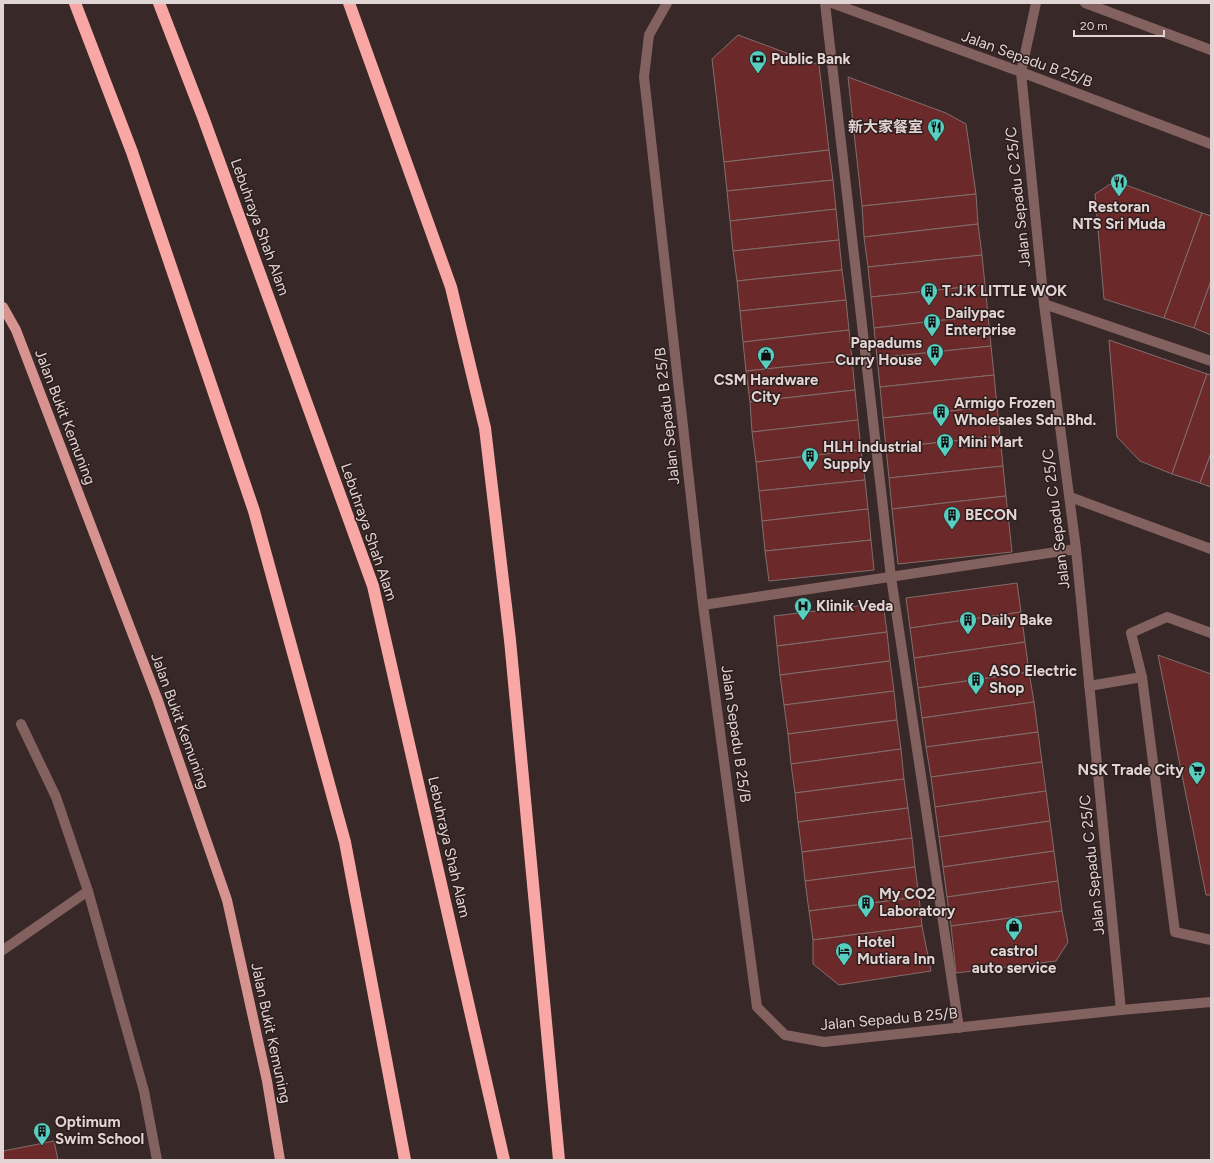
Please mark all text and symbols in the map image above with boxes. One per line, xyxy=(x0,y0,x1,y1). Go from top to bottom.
scale bar xyxy=(1074,12,1164,38)
text: 20 m xyxy=(1080,19,1108,33)
street label: Jalan Sepadu B 25/B xyxy=(959,27,1095,91)
bank icon: Public Bank xyxy=(748,49,768,74)
place label: Public Bank xyxy=(771,50,851,68)
restaurant icon: 新大家餐室 xyxy=(926,117,946,142)
place label: 新大家餐室 xyxy=(848,118,923,136)
street label: Jalan Sepadu C 25/C xyxy=(1002,126,1034,268)
street label: Lebuhraya Shah Alam xyxy=(227,156,293,298)
restaurant icon: Restoran NTS Sri Muda xyxy=(1109,172,1129,197)
place label: Restoran NTS Sri Muda xyxy=(1072,198,1166,233)
building icon: T.J.K LITTLE WOK xyxy=(919,281,939,306)
place label: T.J.K LITTLE WOK xyxy=(942,282,1067,300)
place label: Dailypac Enterprise xyxy=(945,304,1017,339)
building icon: Dailypac Enterprise xyxy=(922,312,942,337)
place label: Papadums Curry House xyxy=(835,334,923,369)
building icon: Papadums Curry House xyxy=(925,342,945,367)
shop icon: CSM Hardware City xyxy=(756,345,776,370)
street label: Jalan Sepadu B 25/B xyxy=(651,346,683,486)
street label: Jalan Bukit Kemuning xyxy=(31,347,99,487)
place label: CSM Hardware City xyxy=(714,371,819,406)
place label: Armigo Frozen Wholesales Sdn.Bhd. xyxy=(954,394,1097,429)
building icon: Armigo Frozen Wholesales Sdn.Bhd. xyxy=(931,402,951,427)
building icon: Mini Mart xyxy=(935,432,955,457)
place label: Mini Mart xyxy=(958,433,1023,451)
place label: HLH Industrial Supply xyxy=(823,438,922,473)
building icon: HLH Industrial Supply xyxy=(800,446,820,471)
street label: Jalan Sepadu C 25/C xyxy=(1038,448,1074,590)
street label: Lebuhraya Shah Alam xyxy=(337,461,401,603)
building icon: BECON xyxy=(942,505,962,530)
place label: BECON xyxy=(965,506,1017,524)
hospital icon: Klinik Veda xyxy=(793,596,813,621)
place label: Klinik Veda xyxy=(816,597,893,615)
building icon: Daily Bake xyxy=(958,610,978,635)
place label: Daily Bake xyxy=(981,611,1053,629)
street label: Jalan Bukit Kemuning xyxy=(147,651,213,791)
place label: ASO Electric Shop xyxy=(989,662,1077,697)
street label: Jalan Sepadu B 25/B xyxy=(717,664,755,804)
building icon: ASO Electric Shop xyxy=(966,670,986,695)
supermarket icon: NSK Trade City xyxy=(1187,760,1207,785)
place label: NSK Trade City xyxy=(1078,761,1184,779)
street label: Lebuhraya Shah Alam xyxy=(424,775,474,919)
street label: Jalan Sepadu C 25/C xyxy=(1076,794,1108,936)
place label: My CO2 Laboratory xyxy=(879,885,956,920)
building icon: My CO2 Laboratory xyxy=(856,893,876,918)
shop icon: castrol auto service xyxy=(1004,916,1024,941)
place label: Hotel Mutiara Inn xyxy=(857,933,935,968)
hotel icon: Hotel Mutiara Inn xyxy=(834,941,854,966)
place label: castrol auto service xyxy=(972,942,1057,977)
street label: Jalan Bukit Kemuning xyxy=(247,961,295,1105)
street label: Jalan Sepadu B 25/B xyxy=(819,1004,959,1034)
place label: Optimum Swim School xyxy=(55,1113,144,1148)
building icon: Optimum Swim School xyxy=(32,1121,52,1146)

